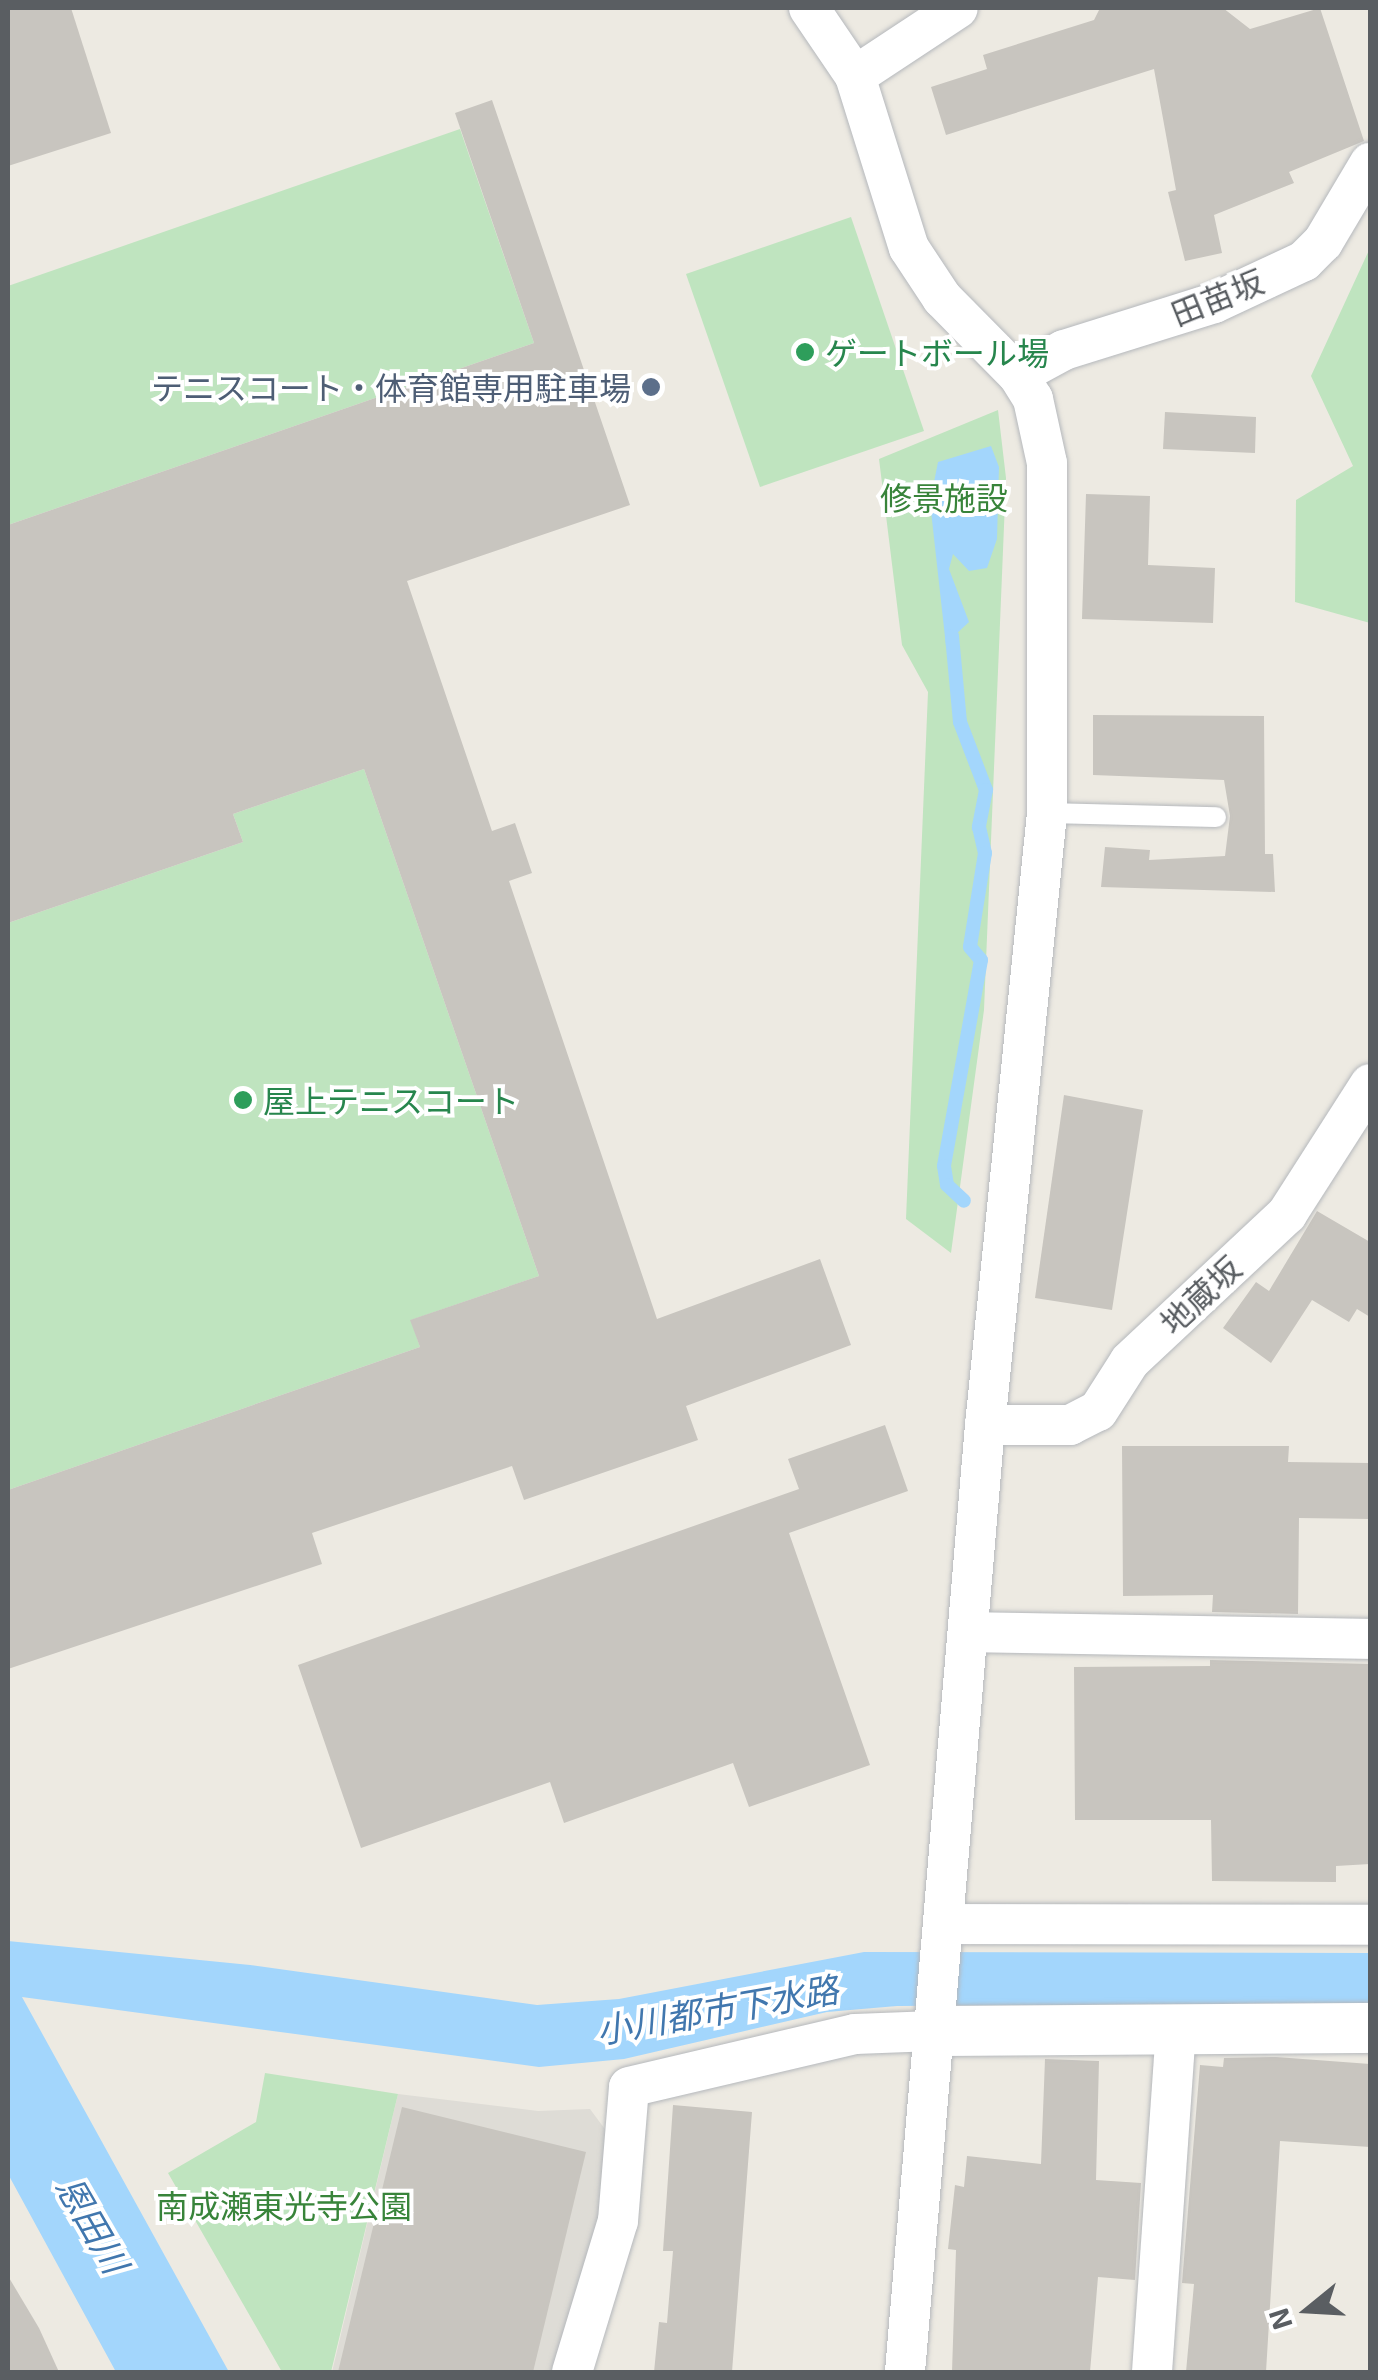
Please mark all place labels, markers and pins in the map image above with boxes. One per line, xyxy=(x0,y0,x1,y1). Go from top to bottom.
place label: ゲートボール場 xyxy=(825,333,1049,371)
marker: ゲートボール場 xyxy=(794,341,816,363)
place label: テニスコート・体育館専用駐車場 xyxy=(151,368,631,406)
marker: テニスコート・体育館専用駐車場 xyxy=(640,376,662,398)
place label: 屋上テニスコート xyxy=(263,1081,519,1119)
marker: 屋上テニスコート xyxy=(232,1089,254,1111)

